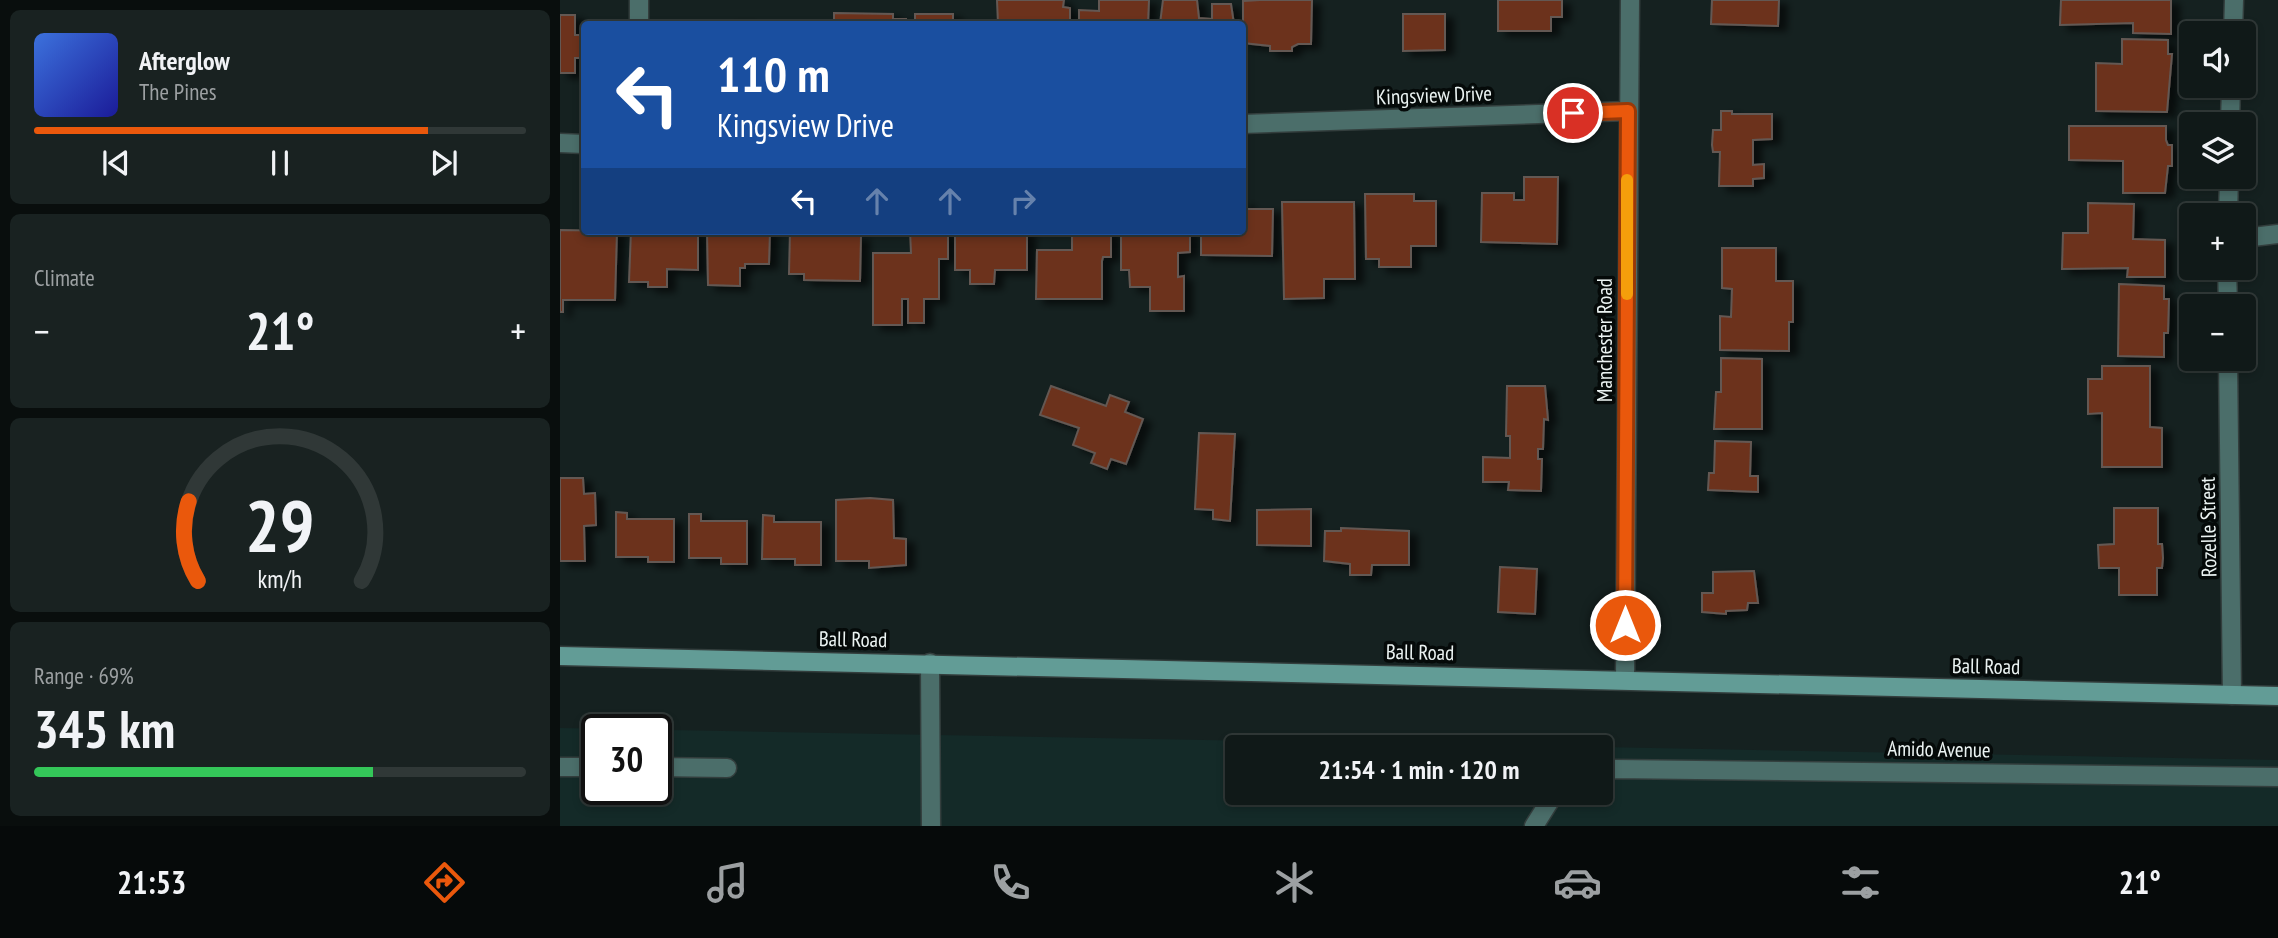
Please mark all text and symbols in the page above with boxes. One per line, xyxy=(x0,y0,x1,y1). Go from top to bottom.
map controls xyxy=(2179,21,2256,371)
button: sound xyxy=(2179,21,2256,98)
text: 110 m xyxy=(717,42,830,106)
text: Afterglow xyxy=(139,44,230,77)
icon: left xyxy=(602,49,693,140)
text: The Pines xyxy=(139,77,217,106)
street label: Kingsview Drive xyxy=(1376,79,1492,111)
pin xyxy=(1543,83,1603,143)
icon: arrive xyxy=(1554,94,1592,132)
text: Kingsview Drive xyxy=(717,104,894,146)
button: layers xyxy=(2179,112,2256,189)
icon: previous xyxy=(97,144,135,182)
icon: pause xyxy=(261,144,299,182)
icon: next xyxy=(425,144,463,182)
icon: left xyxy=(785,182,823,220)
icon: ahead xyxy=(858,182,896,220)
icon: ahead xyxy=(931,182,969,220)
icon: right xyxy=(1004,182,1042,220)
button: + xyxy=(2179,203,2256,280)
text: Climate xyxy=(34,263,95,292)
street label: Manchester Road xyxy=(1591,278,1618,402)
button: − xyxy=(2179,294,2256,371)
text: 21° xyxy=(246,297,314,364)
text: − xyxy=(34,306,50,355)
text: + xyxy=(510,306,526,355)
street label: Rozelle Street xyxy=(2194,476,2222,577)
text: 29 xyxy=(245,477,315,571)
text: km/h xyxy=(258,563,302,595)
position arrow xyxy=(1588,588,1662,662)
street label: Ball Road xyxy=(819,625,887,653)
street label: Ball Road xyxy=(1386,638,1454,666)
street label: Ball Road xyxy=(1952,652,2020,680)
text: Range · 69% xyxy=(34,661,134,690)
text: 345 km xyxy=(34,695,175,762)
speed limit sign: 30 xyxy=(581,714,672,805)
street label: Amido Avenue xyxy=(1887,735,1991,763)
text: 21:54 · 1 min · 120 m xyxy=(1319,753,1519,786)
icon: directions xyxy=(420,858,469,907)
icon: music xyxy=(703,858,752,907)
icon: phone xyxy=(986,858,1035,907)
icon: climate xyxy=(1270,858,1319,907)
icon: car xyxy=(1553,858,1602,907)
icon: filters xyxy=(1836,858,1885,907)
text: 21:53 xyxy=(117,861,186,903)
text: 21° xyxy=(2119,861,2161,903)

